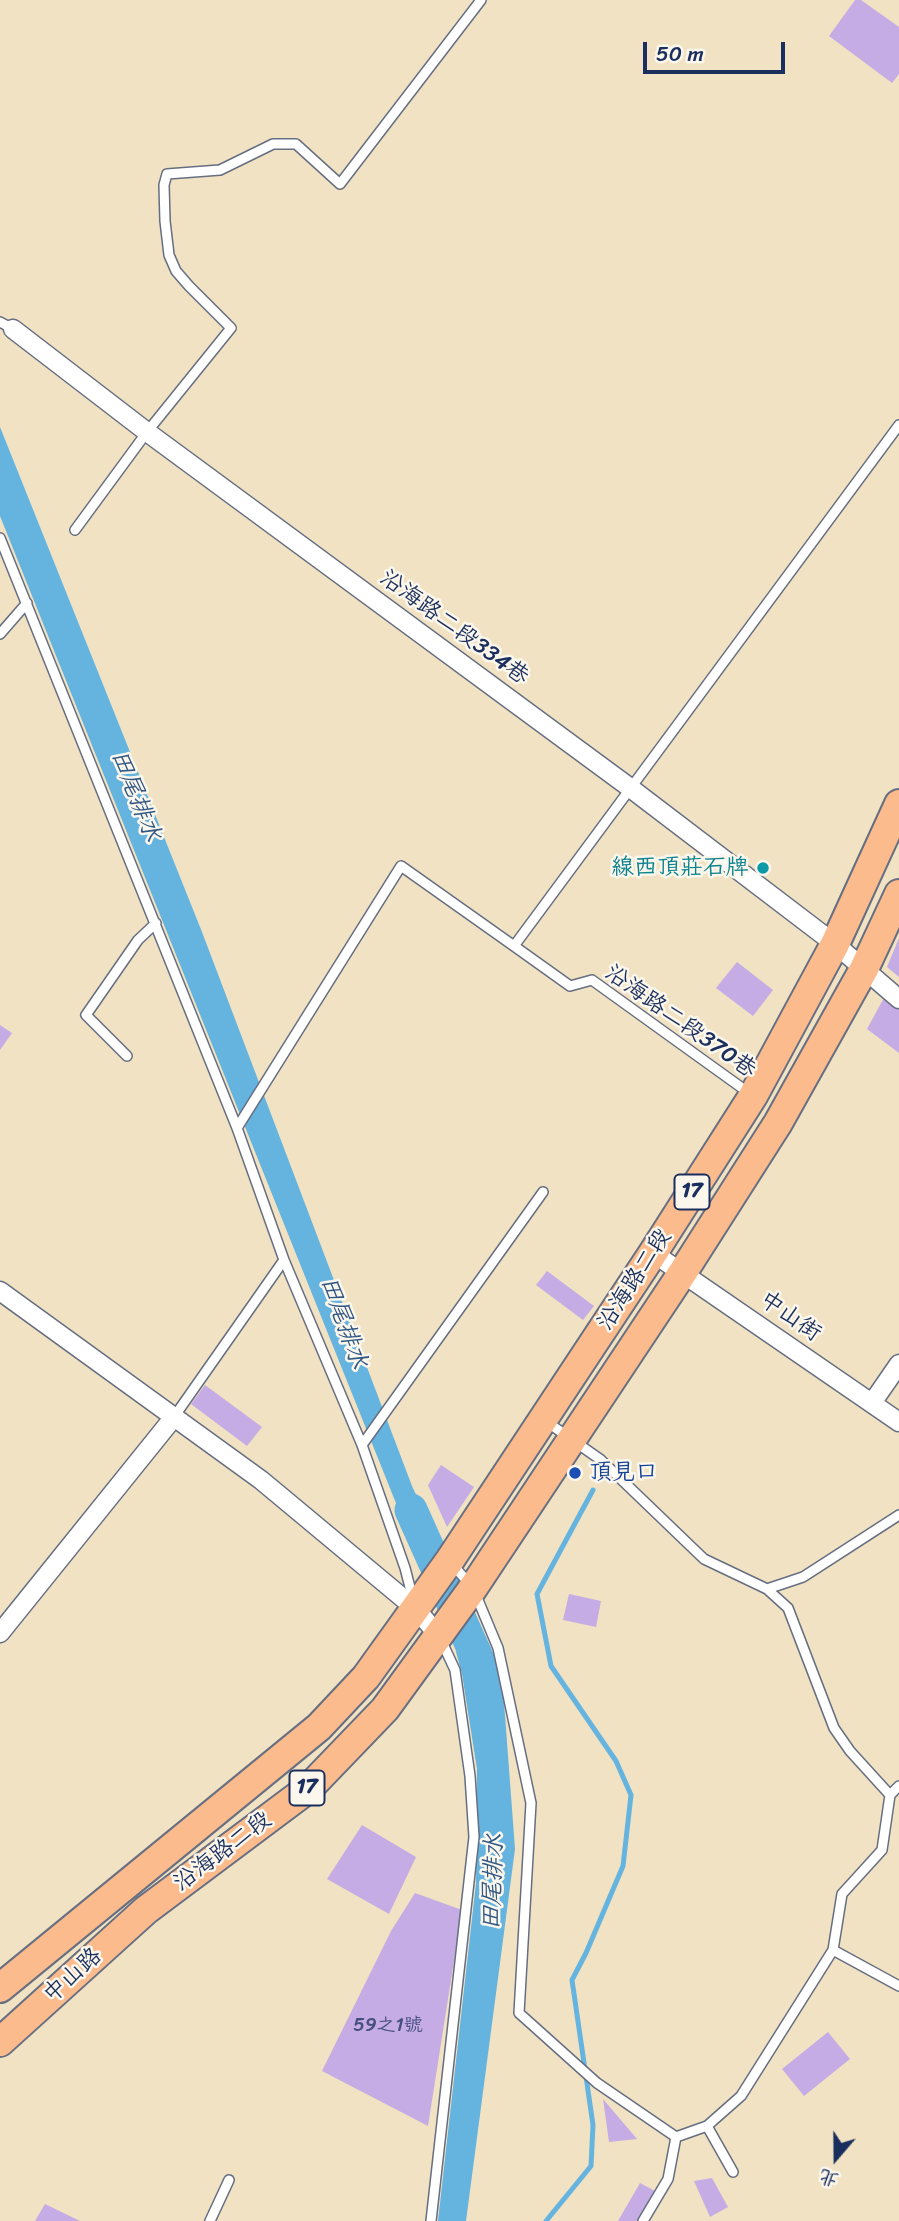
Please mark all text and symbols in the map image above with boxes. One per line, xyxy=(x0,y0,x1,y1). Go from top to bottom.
scale bar xyxy=(647,28,789,72)
text: 50 m xyxy=(656,35,704,73)
street label: 沿海路二段334巷 xyxy=(374,565,534,691)
water label: 田尾排水 xyxy=(104,746,166,846)
place label: 線西頂莊石牌 xyxy=(611,854,749,882)
marker: 線西頂莊石牌 xyxy=(755,860,771,876)
street label: 沿海路二段370巷 xyxy=(599,960,761,1084)
road number: 17 xyxy=(674,1174,710,1210)
street label: 沿海路二段 xyxy=(592,1224,678,1336)
water label: 田尾排水 xyxy=(313,1273,373,1373)
street label: 中山街 xyxy=(754,1286,826,1348)
place label: 頂見口 xyxy=(589,1459,658,1487)
marker: 頂見口 xyxy=(567,1465,583,1481)
road number: 17 xyxy=(290,1770,324,1806)
street label: 沿海路二段 xyxy=(169,1806,277,1898)
water label: 田尾排水 xyxy=(478,1834,510,1930)
street label: 中山路 xyxy=(38,1943,108,2009)
house number: 59之1號 xyxy=(353,2015,423,2037)
north arrow xyxy=(801,2123,871,2193)
text: 北 xyxy=(814,2159,843,2197)

